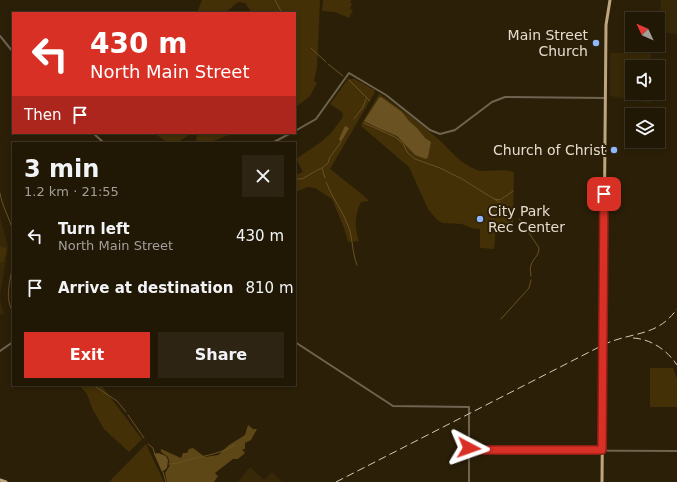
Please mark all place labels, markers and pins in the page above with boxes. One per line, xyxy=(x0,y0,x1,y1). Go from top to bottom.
place label: Main Street Church xyxy=(508,27,589,59)
marker: Main Street Church xyxy=(591,38,601,48)
place label: Church of Christ xyxy=(493,142,607,158)
marker: Church of Christ xyxy=(609,145,619,155)
pin xyxy=(587,177,621,211)
place label: City Park Rec Center xyxy=(488,203,565,235)
marker: City Park Rec Center xyxy=(475,214,485,224)

